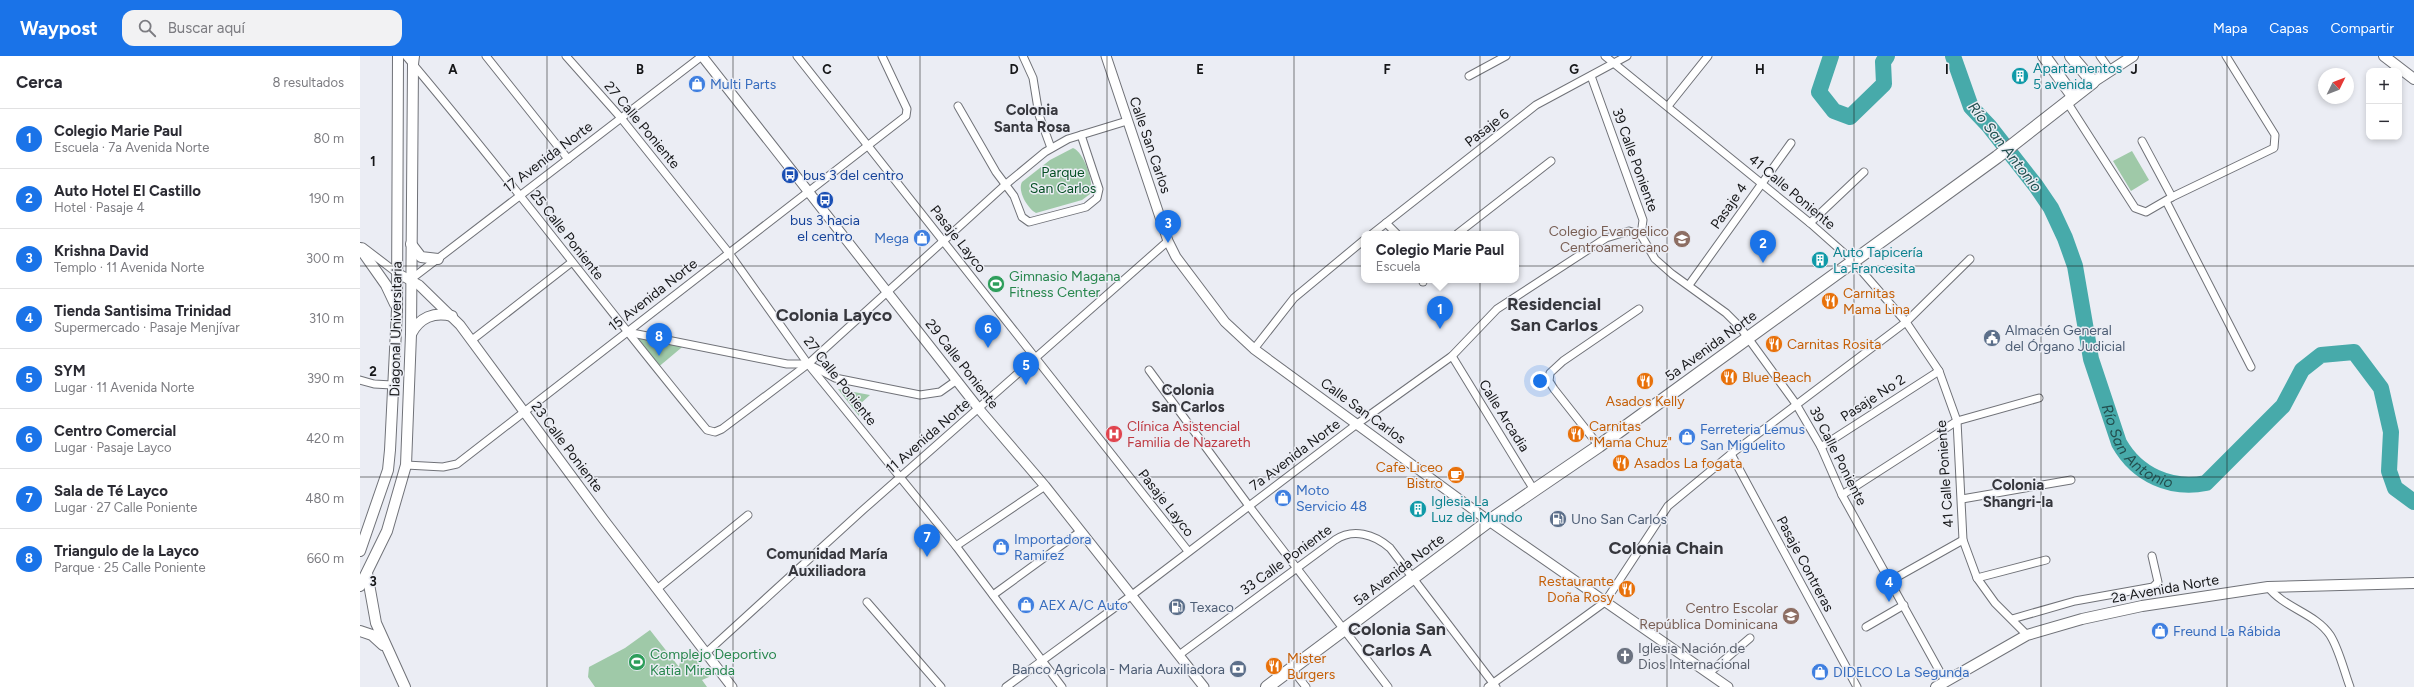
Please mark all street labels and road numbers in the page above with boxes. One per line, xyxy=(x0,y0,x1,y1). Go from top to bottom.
street label: 27 Calle Poniente xyxy=(601,78,684,172)
street label: Calle San Carlos xyxy=(1125,94,1175,196)
street label: Pasaje 6 xyxy=(1461,105,1513,151)
street label: 39 Calle Poniente xyxy=(1608,106,1662,214)
street label: 17 Avenida Norte xyxy=(500,118,596,196)
street label: 41 Calle Poniente xyxy=(1745,151,1839,233)
street label: Pasaje 4 xyxy=(1707,179,1751,232)
street label: 25 Calle Poniente xyxy=(527,187,608,284)
street label: Pasaje Layco xyxy=(926,202,990,276)
street label: 15 Avenida Norte xyxy=(605,255,701,335)
street label: Diagonal Universitaria xyxy=(386,261,406,397)
street label: 5a Avenida Norte xyxy=(1662,307,1760,385)
street label: 29 Calle Poniente xyxy=(922,316,1003,413)
street label: 27 Calle Poniente xyxy=(800,333,880,429)
street label: Pasaje No 2 xyxy=(1837,371,1909,425)
street label: Calle San Carlos xyxy=(1317,374,1409,448)
street label: Calle Arcadia xyxy=(1475,377,1533,455)
street label: 11 Avenida Norte xyxy=(883,395,974,477)
street label: 23 Calle Poniente xyxy=(527,398,607,496)
street label: 39 Calle Poniente xyxy=(1806,404,1870,509)
street label: 7a Avenida Norte xyxy=(1246,415,1344,494)
street label: 41 Calle Poniente xyxy=(1933,419,1957,528)
street label: Pasaje Layco xyxy=(1134,466,1198,540)
street label: Pasaje Contreras xyxy=(1773,513,1837,615)
street label: 33 Calle Poniente xyxy=(1237,521,1335,599)
street label: 5a Avenida Norte xyxy=(1350,530,1448,610)
street label: 2a Avenida Norte xyxy=(2110,571,2220,607)

